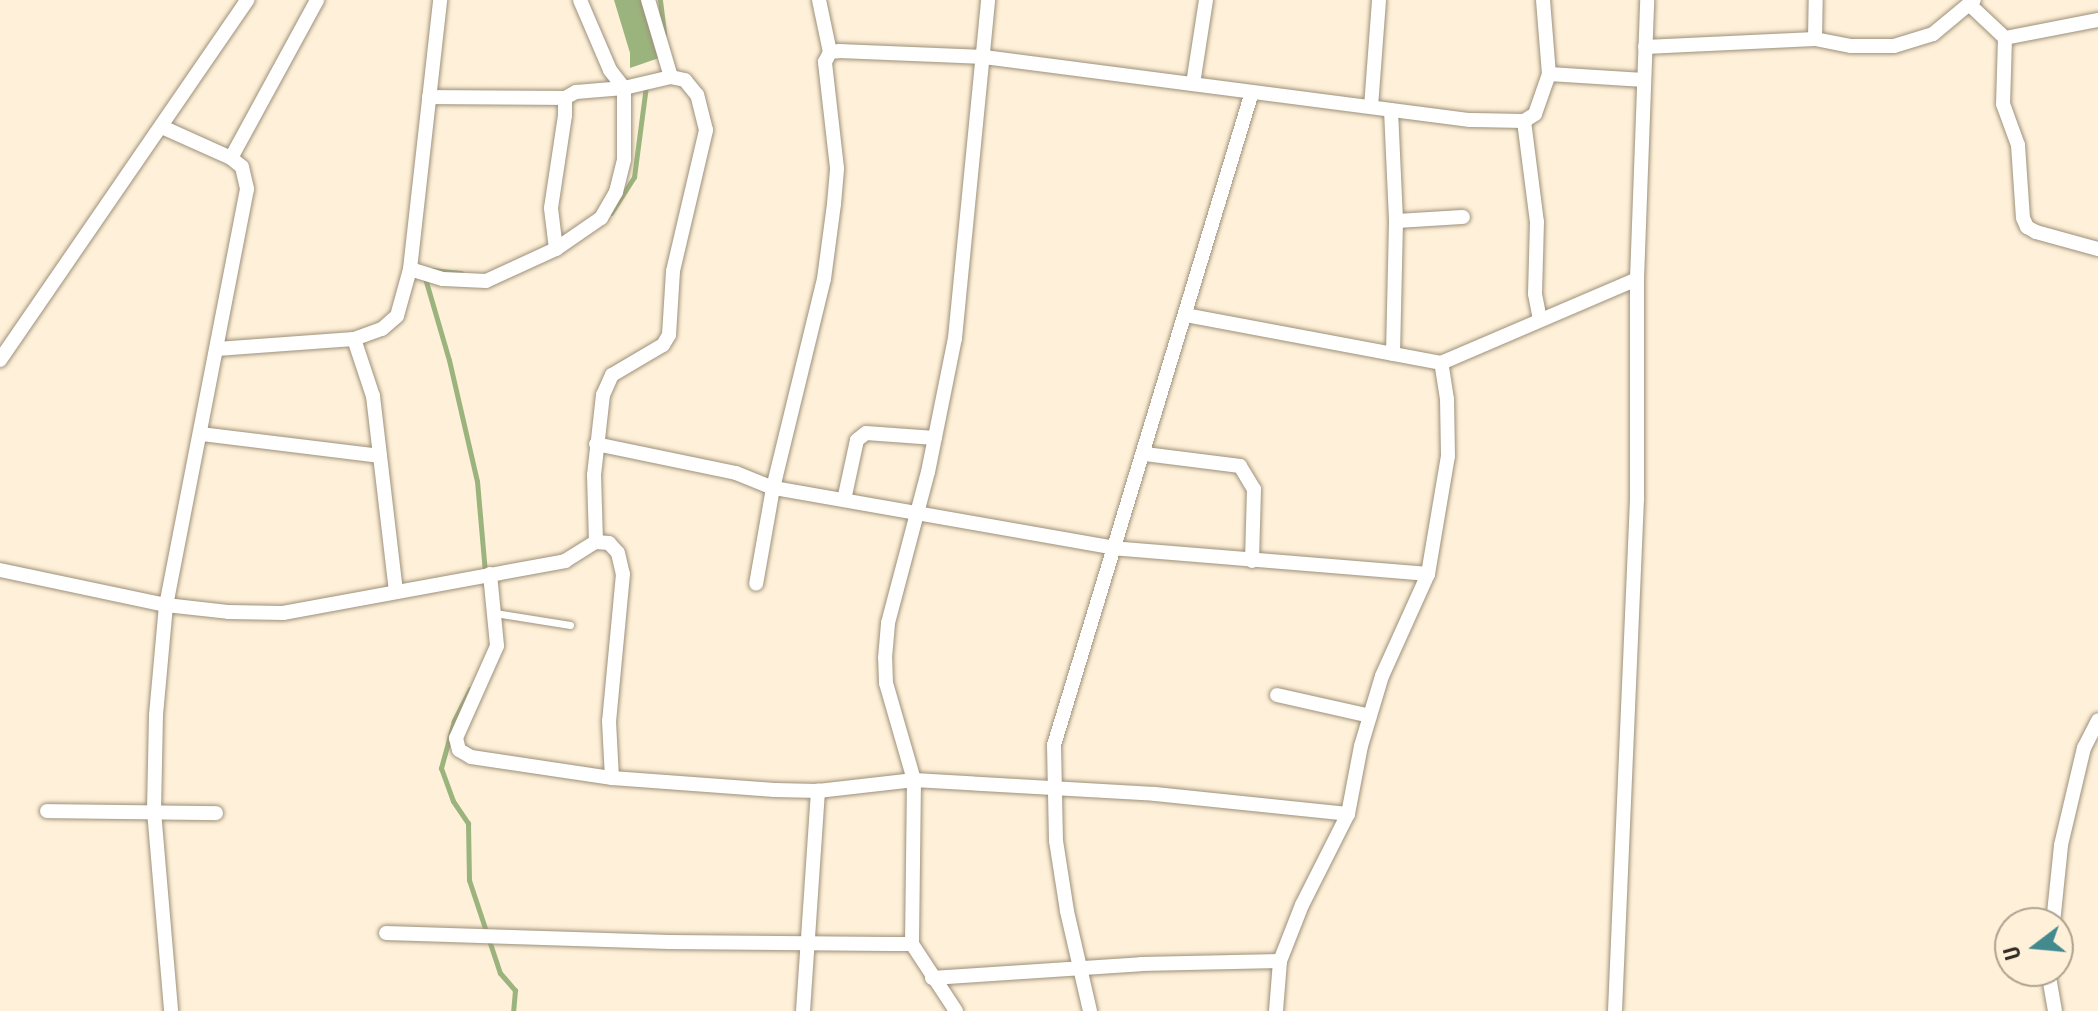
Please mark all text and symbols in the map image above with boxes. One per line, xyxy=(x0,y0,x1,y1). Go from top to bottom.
north arrow xyxy=(1994,907,2074,987)
text: U xyxy=(1999,944,2026,963)

